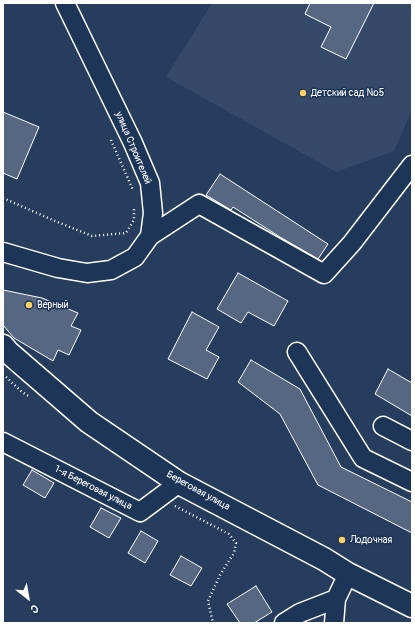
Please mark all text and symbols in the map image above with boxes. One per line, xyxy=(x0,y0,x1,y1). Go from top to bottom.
place label: Детский сад №5 xyxy=(311,87,384,99)
marker: Детский сад №5 xyxy=(298,88,308,98)
street label: улица Строителей xyxy=(112,110,154,186)
place label: Верный xyxy=(37,299,69,311)
marker: Верный xyxy=(24,300,34,310)
street label: 1-я Береговая улица xyxy=(52,463,134,513)
street label: Береговая улица xyxy=(164,469,232,513)
place label: Лодочная xyxy=(350,534,392,546)
marker: Лодочная xyxy=(337,535,347,545)
north arrow xyxy=(8,578,48,618)
text: С xyxy=(28,601,41,616)

